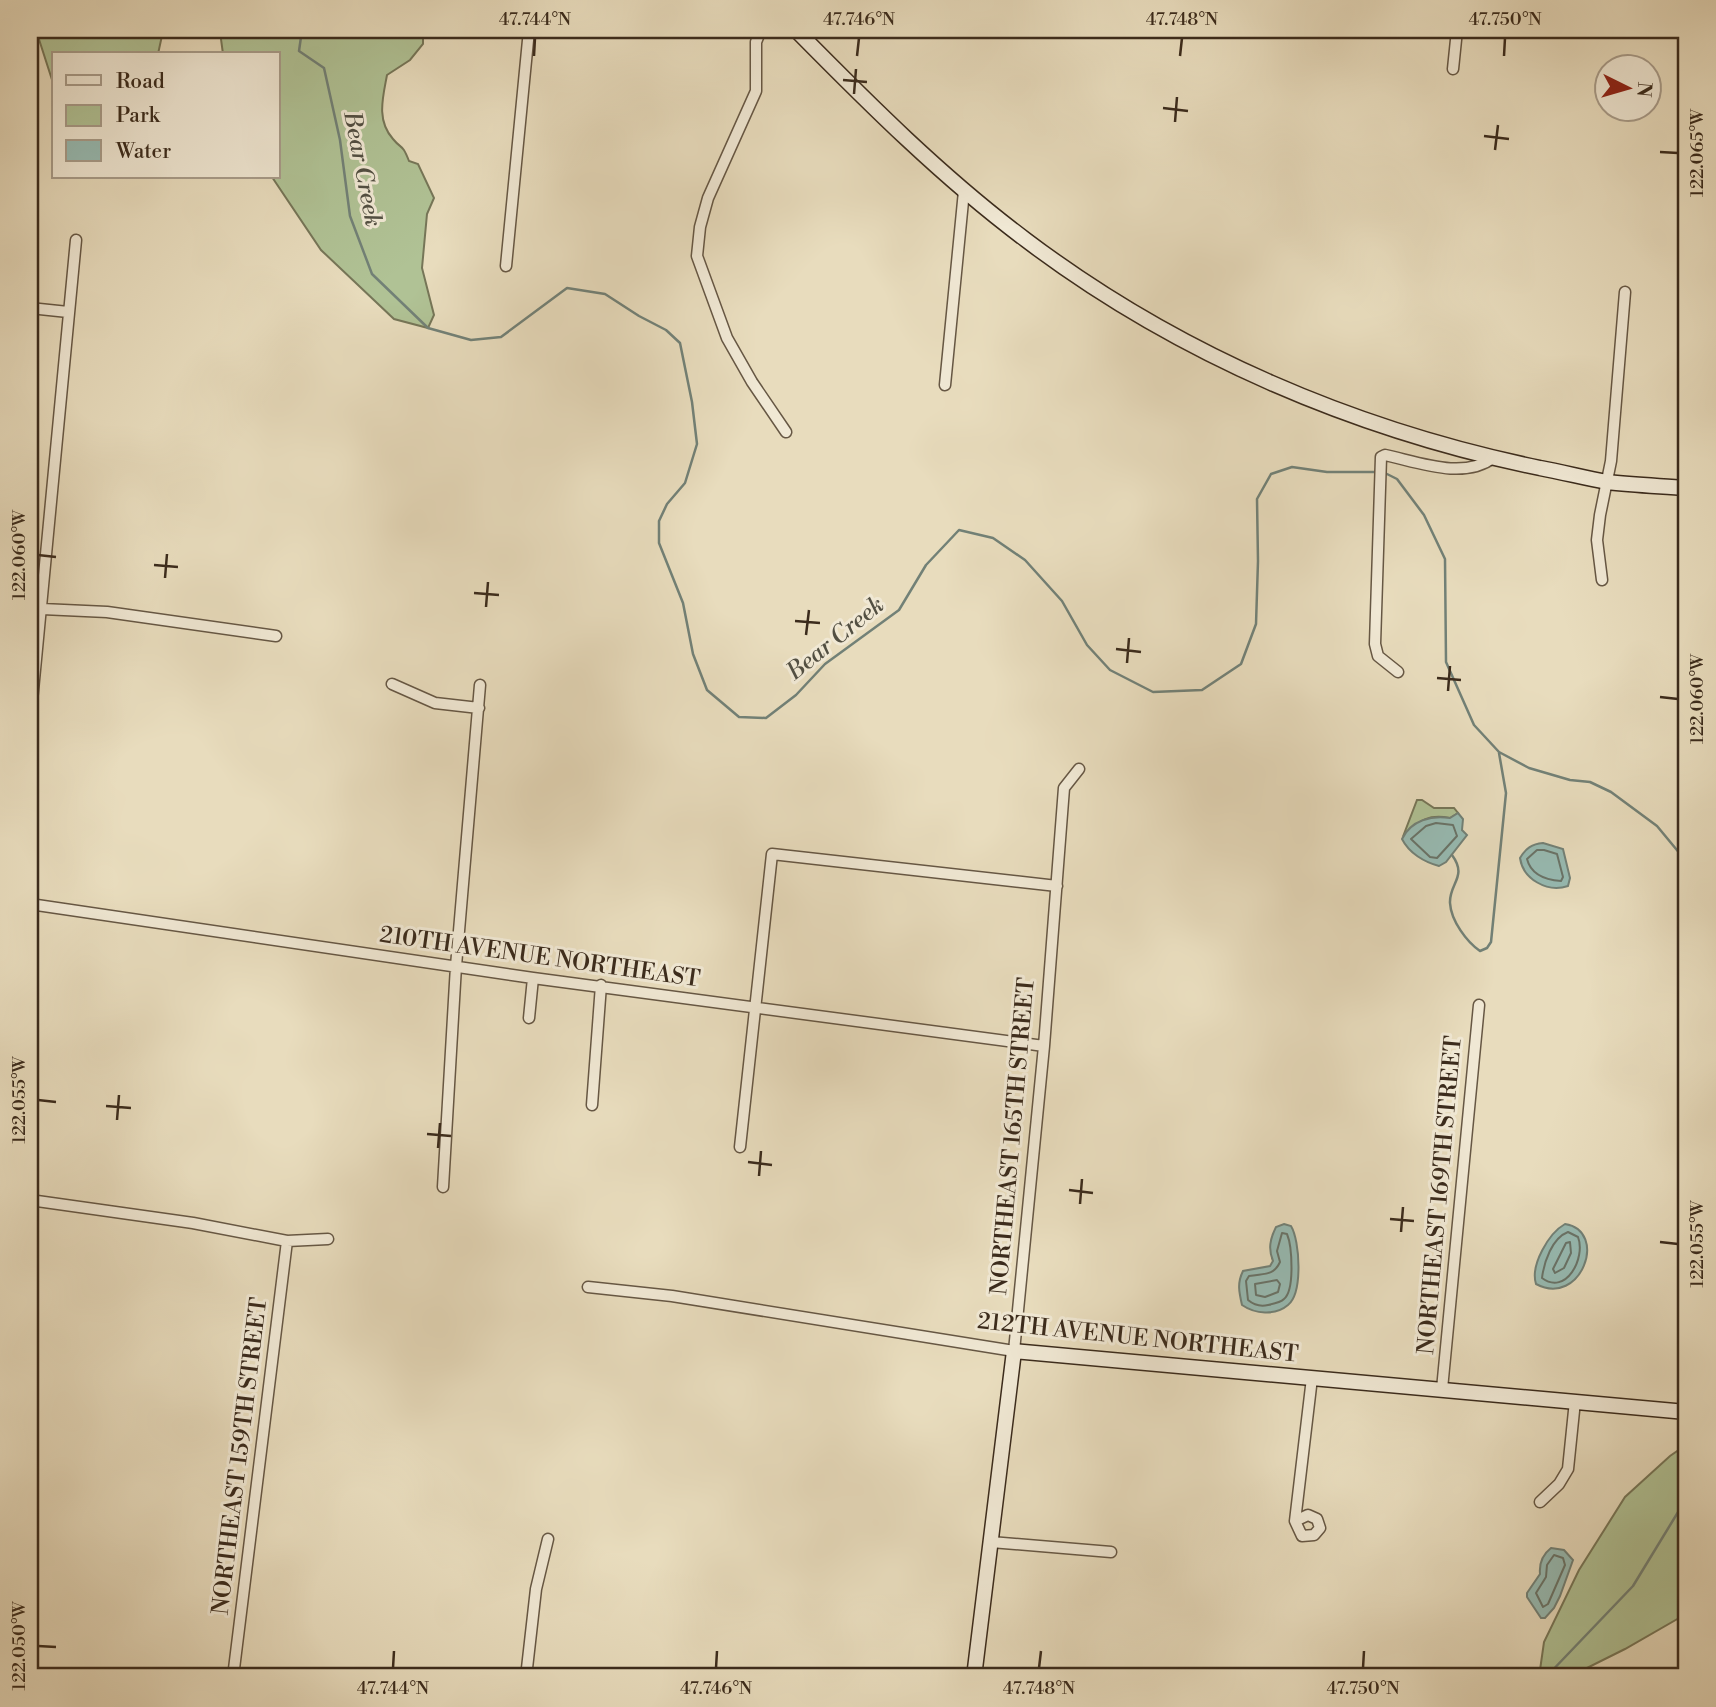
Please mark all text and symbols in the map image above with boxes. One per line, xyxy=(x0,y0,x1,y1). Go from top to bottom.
text: 47.744°N xyxy=(499,8,572,31)
text: 47.746°N xyxy=(823,8,896,31)
text: 47.748°N xyxy=(1146,8,1219,31)
text: 47.750°N xyxy=(1468,8,1542,31)
legend xyxy=(52,52,280,178)
north arrow xyxy=(1594,52,1664,122)
text: Road xyxy=(116,69,165,95)
text: N xyxy=(1631,81,1657,98)
text: Park xyxy=(116,103,161,129)
water label: Bear Creek xyxy=(336,108,388,229)
text: 122.065°W xyxy=(1686,108,1709,197)
text: Water xyxy=(115,139,171,165)
text: 122.060°W xyxy=(8,509,31,600)
water label: Bear Creek xyxy=(780,590,891,688)
text: 122.060°W xyxy=(1686,653,1709,744)
street label: 210TH AVENUE NORTHEAST xyxy=(378,921,702,993)
street label: NORTHEAST 165TH STREET xyxy=(985,976,1041,1296)
street label: NORTHEAST 169TH STREET xyxy=(1412,1035,1468,1356)
text: 122.055°W xyxy=(8,1056,31,1144)
text: 122.055°W xyxy=(1686,1200,1709,1288)
street label: NORTHEAST 159TH STREET xyxy=(207,1296,273,1616)
street label: 212TH AVENUE NORTHEAST xyxy=(976,1307,1300,1369)
text: 122.050°W xyxy=(8,1601,31,1691)
text: 47.744°N xyxy=(357,1677,430,1700)
text: 47.746°N xyxy=(680,1677,753,1700)
text: 47.748°N xyxy=(1003,1677,1076,1700)
text: 47.750°N xyxy=(1326,1677,1400,1700)

